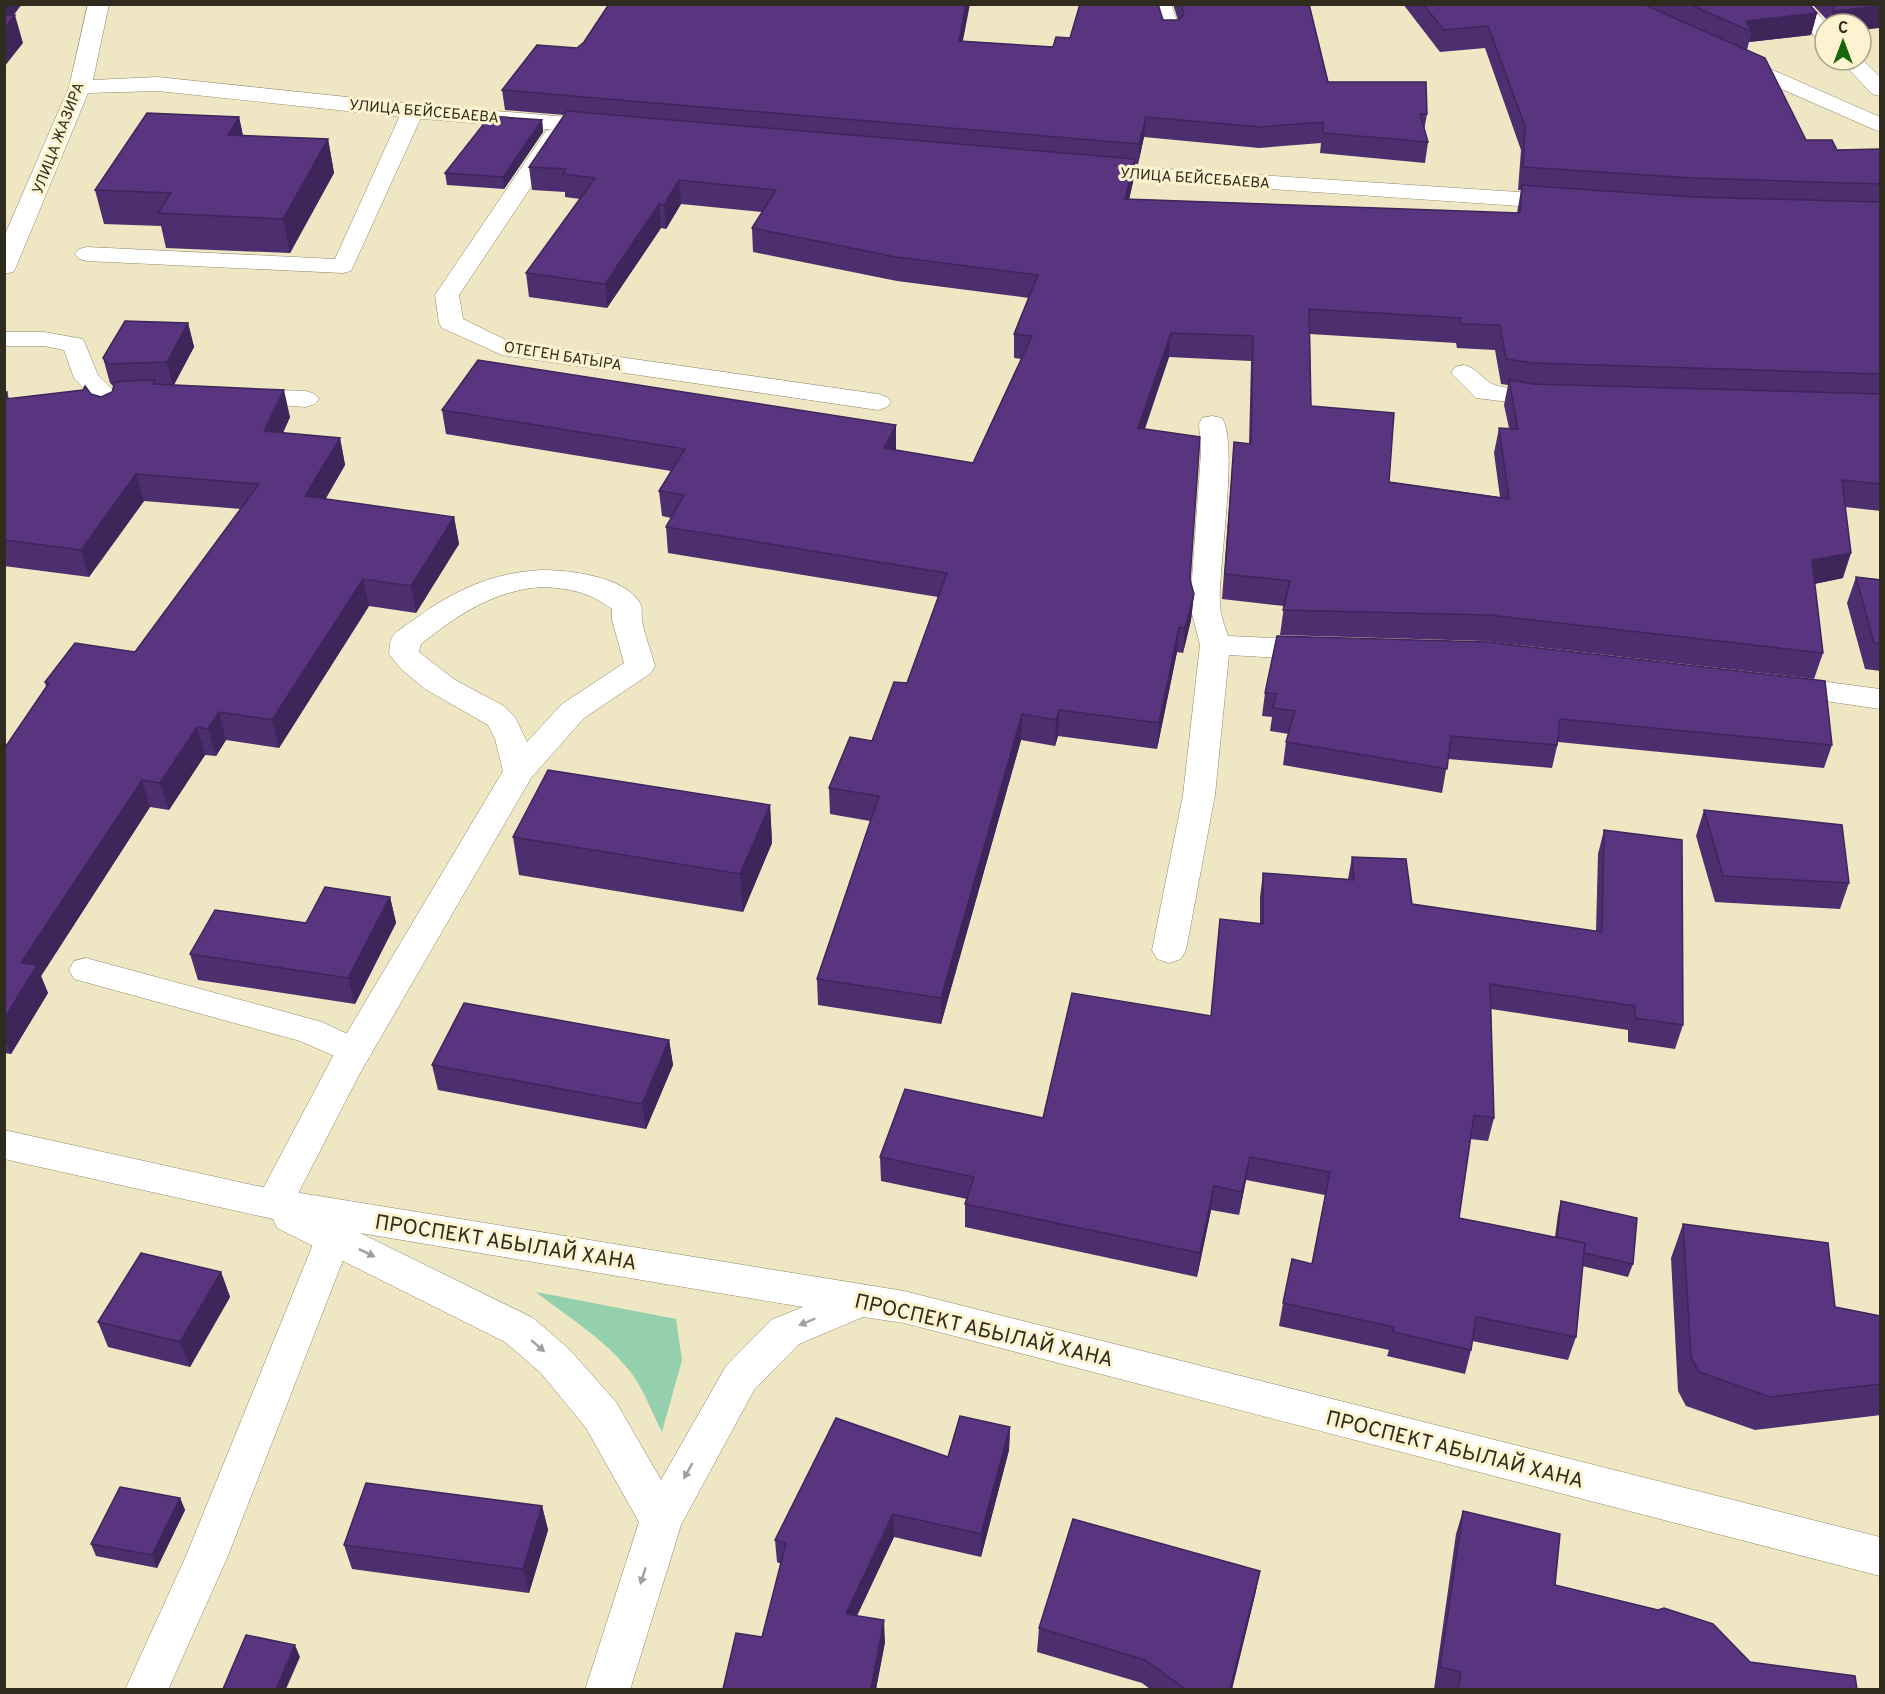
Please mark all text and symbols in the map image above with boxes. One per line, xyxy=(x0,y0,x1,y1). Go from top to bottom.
north arrow xyxy=(1813,12,1873,72)
text: С xyxy=(1838,19,1848,39)
street label: УЛИЦА ЖАЗИРА xyxy=(29,80,89,197)
street label: УЛИЦА БЕЙСЕБАЕВА xyxy=(348,94,500,129)
street label: УЛИЦА БЕЙСЕБАЕВА xyxy=(1119,163,1271,194)
street label: ОТЕГЕН БАТЫРА xyxy=(502,339,623,376)
street label: ПРОСПЕКТ АБЫЛАЙ ХАНА xyxy=(373,1208,639,1278)
one-way arrow xyxy=(358,1248,376,1258)
street label: ПРОСПЕКТ АБЫЛАЙ ХАНА xyxy=(852,1288,1116,1374)
one-way arrow xyxy=(798,1317,816,1327)
one-way arrow xyxy=(530,1339,545,1352)
street label: ПРОСПЕКТ АБЫЛАЙ ХАНА xyxy=(1323,1404,1587,1496)
one-way arrow xyxy=(683,1463,693,1480)
one-way arrow xyxy=(638,1567,647,1585)

